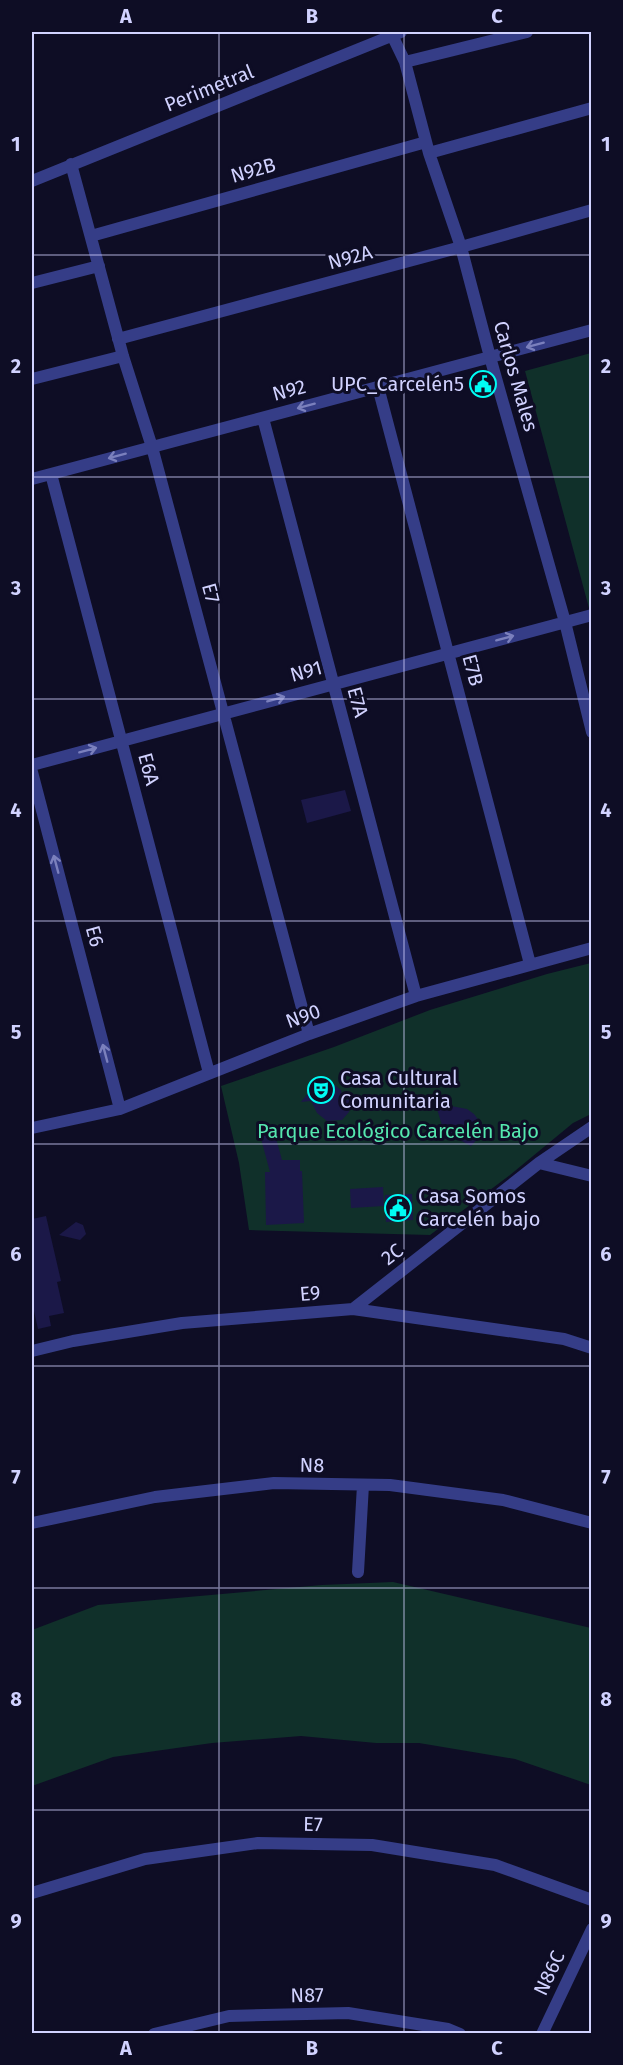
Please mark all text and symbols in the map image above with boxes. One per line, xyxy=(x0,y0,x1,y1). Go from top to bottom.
text: A xyxy=(119,4,133,28)
text: B xyxy=(306,4,318,28)
text: C xyxy=(491,4,503,28)
street label: Perimetral xyxy=(161,59,257,117)
text: 1 xyxy=(11,132,21,156)
text: 1 xyxy=(601,132,611,156)
street label: N92B xyxy=(228,152,278,188)
street label: N92A xyxy=(325,239,375,274)
street label: Carlos Males xyxy=(489,318,543,434)
one-way arrow xyxy=(526,340,545,351)
text: 2 xyxy=(11,354,21,378)
text: 2 xyxy=(601,354,611,378)
public building icon: UPC_Carcelén5 xyxy=(468,369,498,399)
place label: UPC_Carcelén5 xyxy=(331,372,464,396)
street label: N92 xyxy=(270,374,308,406)
one-way arrow xyxy=(297,401,316,412)
one-way arrow xyxy=(108,451,127,463)
text: 3 xyxy=(10,576,21,600)
text: 3 xyxy=(600,576,611,600)
street label: E7 xyxy=(197,580,225,606)
one-way arrow xyxy=(495,632,514,643)
street label: E7B xyxy=(457,652,489,688)
street label: N91 xyxy=(287,655,325,687)
street label: E7A xyxy=(342,684,374,720)
one-way arrow xyxy=(267,693,286,704)
one-way arrow xyxy=(78,743,97,755)
street label: E6A xyxy=(133,750,165,788)
text: 4 xyxy=(10,798,22,822)
text: 4 xyxy=(600,798,612,822)
one-way arrow xyxy=(49,855,61,874)
street label: E6 xyxy=(81,923,109,949)
street label: N90 xyxy=(282,999,324,1033)
text: 5 xyxy=(11,1020,22,1044)
text: 5 xyxy=(601,1020,612,1044)
one-way arrow xyxy=(99,1043,111,1062)
place label: Casa Cultural Comunitaria xyxy=(340,1066,458,1113)
theatre icon: Casa Cultural Comunitaria xyxy=(306,1075,336,1105)
park label: Parque Ecológico Carcelén Bajo xyxy=(257,1119,539,1143)
place label: Casa Somos Carcelén bajo xyxy=(418,1184,540,1231)
public building icon: Casa Somos Carcelén bajo xyxy=(383,1193,413,1223)
street label: 2C xyxy=(376,1238,408,1270)
text: 6 xyxy=(10,1242,22,1266)
text: 6 xyxy=(600,1242,612,1266)
street label: E9 xyxy=(299,1280,321,1306)
street label: N8 xyxy=(299,1453,325,1477)
text: 7 xyxy=(11,1465,21,1489)
text: 7 xyxy=(601,1465,611,1489)
text: 8 xyxy=(10,1687,22,1711)
text: 8 xyxy=(600,1687,612,1711)
street label: E7 xyxy=(303,1812,323,1836)
text: 9 xyxy=(10,1909,22,1933)
text: 9 xyxy=(600,1909,612,1933)
street label: N86C xyxy=(528,1947,570,1999)
street label: N87 xyxy=(290,1983,324,2007)
text: A xyxy=(119,2036,133,2060)
text: B xyxy=(306,2036,318,2060)
text: C xyxy=(491,2036,503,2060)

